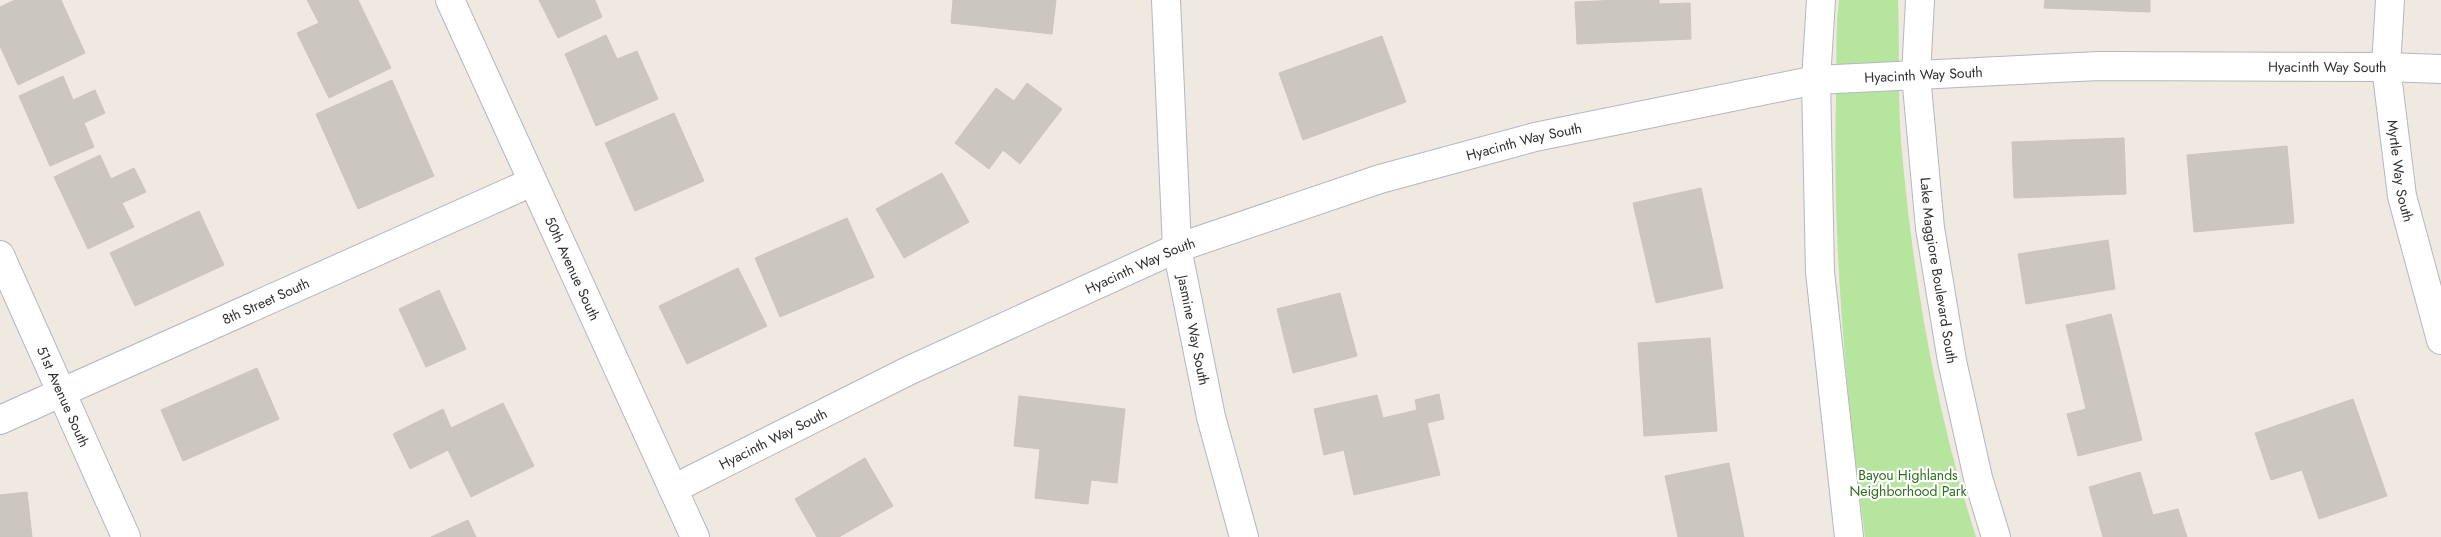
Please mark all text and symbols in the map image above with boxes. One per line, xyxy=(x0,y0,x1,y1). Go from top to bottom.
street label: Hyacinth Way South xyxy=(2268,57,2386,77)
street label: Hyacinth Way South xyxy=(1864,62,1983,88)
street label: Hyacinth Way South xyxy=(1464,118,1584,165)
street label: Myrtle Way South xyxy=(2383,119,2419,224)
street label: Lake Maggiore Boulevard South xyxy=(1915,176,1962,365)
street label: 50th Avenue South xyxy=(540,213,605,324)
street label: Hyacinth Way South xyxy=(1082,233,1198,299)
street label: Jasmine Way South xyxy=(1172,271,1214,387)
street label: 8th Street South xyxy=(219,273,312,329)
street label: 51st Avenue South xyxy=(32,343,95,450)
street label: Hyacinth Way South xyxy=(716,403,831,474)
park label: Bayou Highlands Neighborhood Park xyxy=(1849,465,1967,501)

